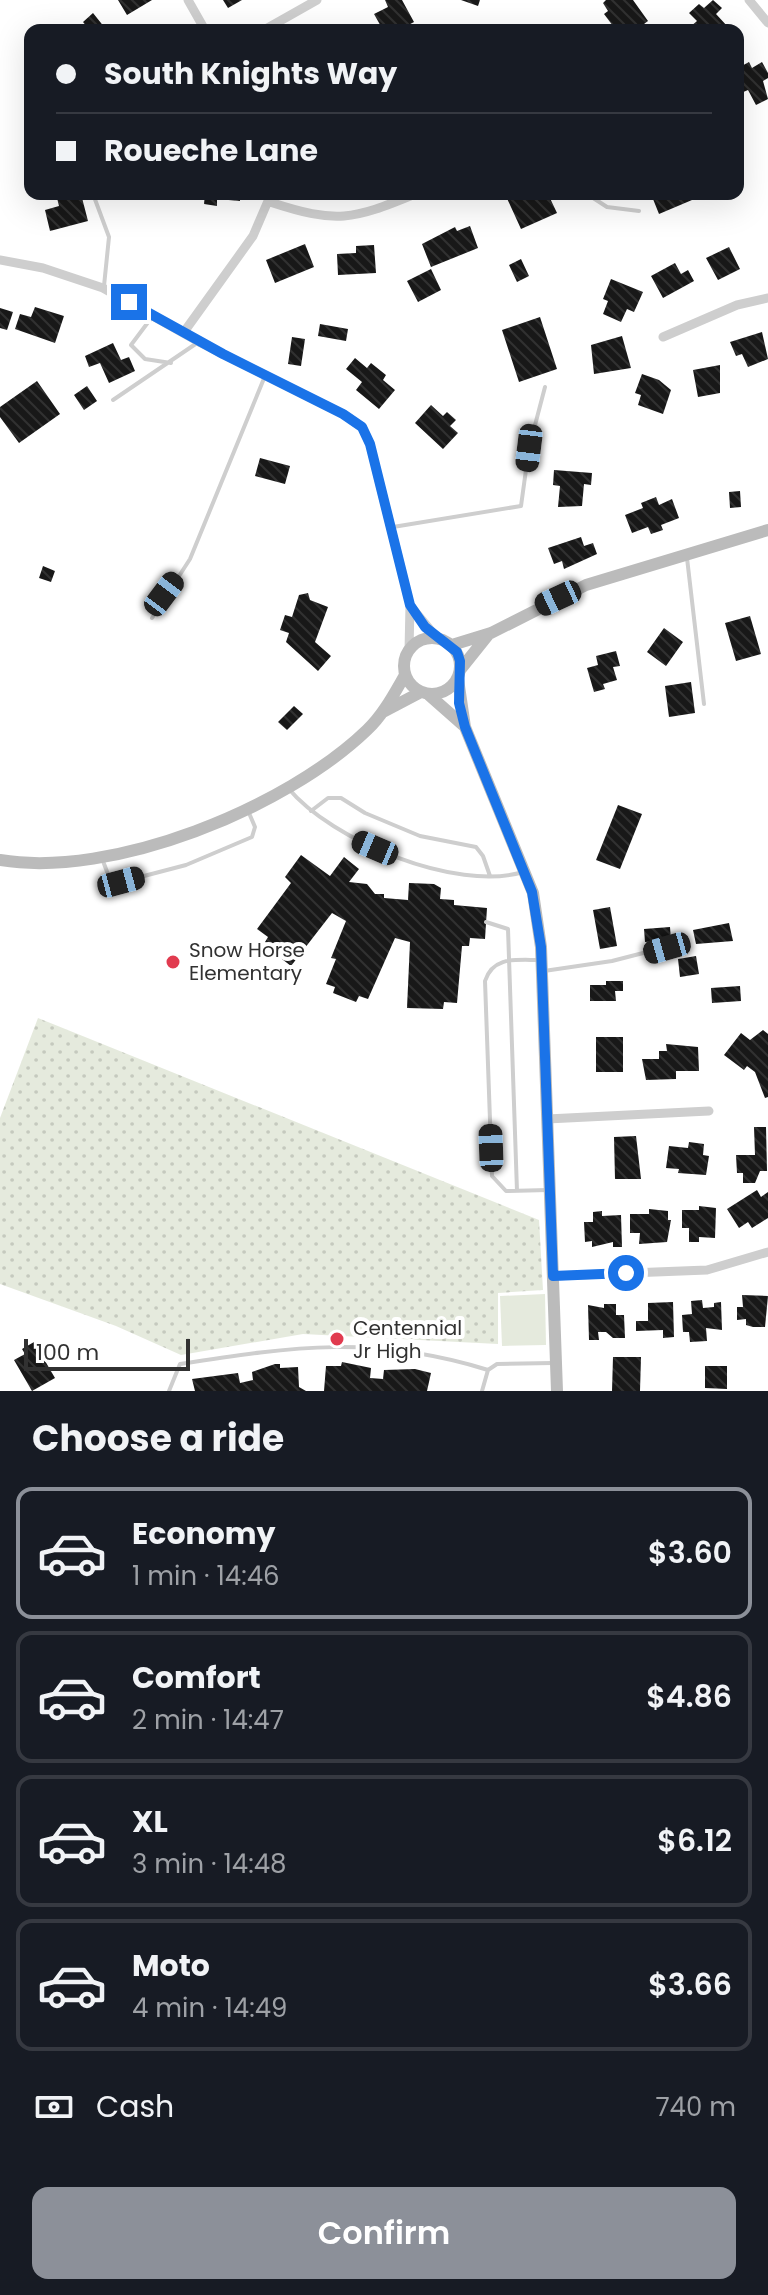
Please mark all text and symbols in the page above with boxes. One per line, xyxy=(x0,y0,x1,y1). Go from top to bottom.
text: South Knights Way xyxy=(104,52,397,95)
text: Roueche Lane xyxy=(104,129,318,172)
route end xyxy=(111,284,147,320)
car xyxy=(514,423,544,473)
car xyxy=(140,568,188,620)
car xyxy=(531,577,585,619)
car xyxy=(348,828,402,868)
car xyxy=(95,864,147,900)
car xyxy=(641,930,693,966)
place label: Snow Horse Elementary xyxy=(189,936,305,987)
marker: Snow Horse Elementary xyxy=(164,953,182,971)
car xyxy=(478,1124,504,1172)
route start xyxy=(608,1255,644,1291)
place label: Centennial Jr High xyxy=(353,1314,462,1365)
marker: Centennial Jr High xyxy=(328,1330,346,1348)
scale bar xyxy=(24,1335,190,1371)
text: 100 m xyxy=(36,1337,99,1368)
text: Choose a ride xyxy=(32,1413,284,1464)
text: Economy xyxy=(132,1512,276,1555)
icon: car xyxy=(36,1517,108,1589)
text: $3.60 xyxy=(648,1531,732,1574)
text: 1 min · 14:46 xyxy=(132,1558,280,1594)
text: Comfort xyxy=(132,1656,261,1699)
icon: car xyxy=(36,1661,108,1733)
text: $4.86 xyxy=(646,1675,732,1718)
text: 2 min · 14:47 xyxy=(132,1702,284,1738)
text: XL xyxy=(132,1800,168,1843)
icon: car xyxy=(36,1805,108,1877)
text: $6.12 xyxy=(657,1819,732,1862)
text: 3 min · 14:48 xyxy=(132,1846,286,1882)
text: Moto xyxy=(132,1944,210,1987)
icon: car xyxy=(36,1949,108,2021)
text: $3.66 xyxy=(648,1963,732,2006)
text: 4 min · 14:49 xyxy=(132,1990,287,2026)
icon: cash xyxy=(32,2085,76,2129)
text: Cash xyxy=(96,2085,174,2128)
text: 740 m xyxy=(655,2089,736,2125)
button: Confirm xyxy=(32,2187,736,2279)

